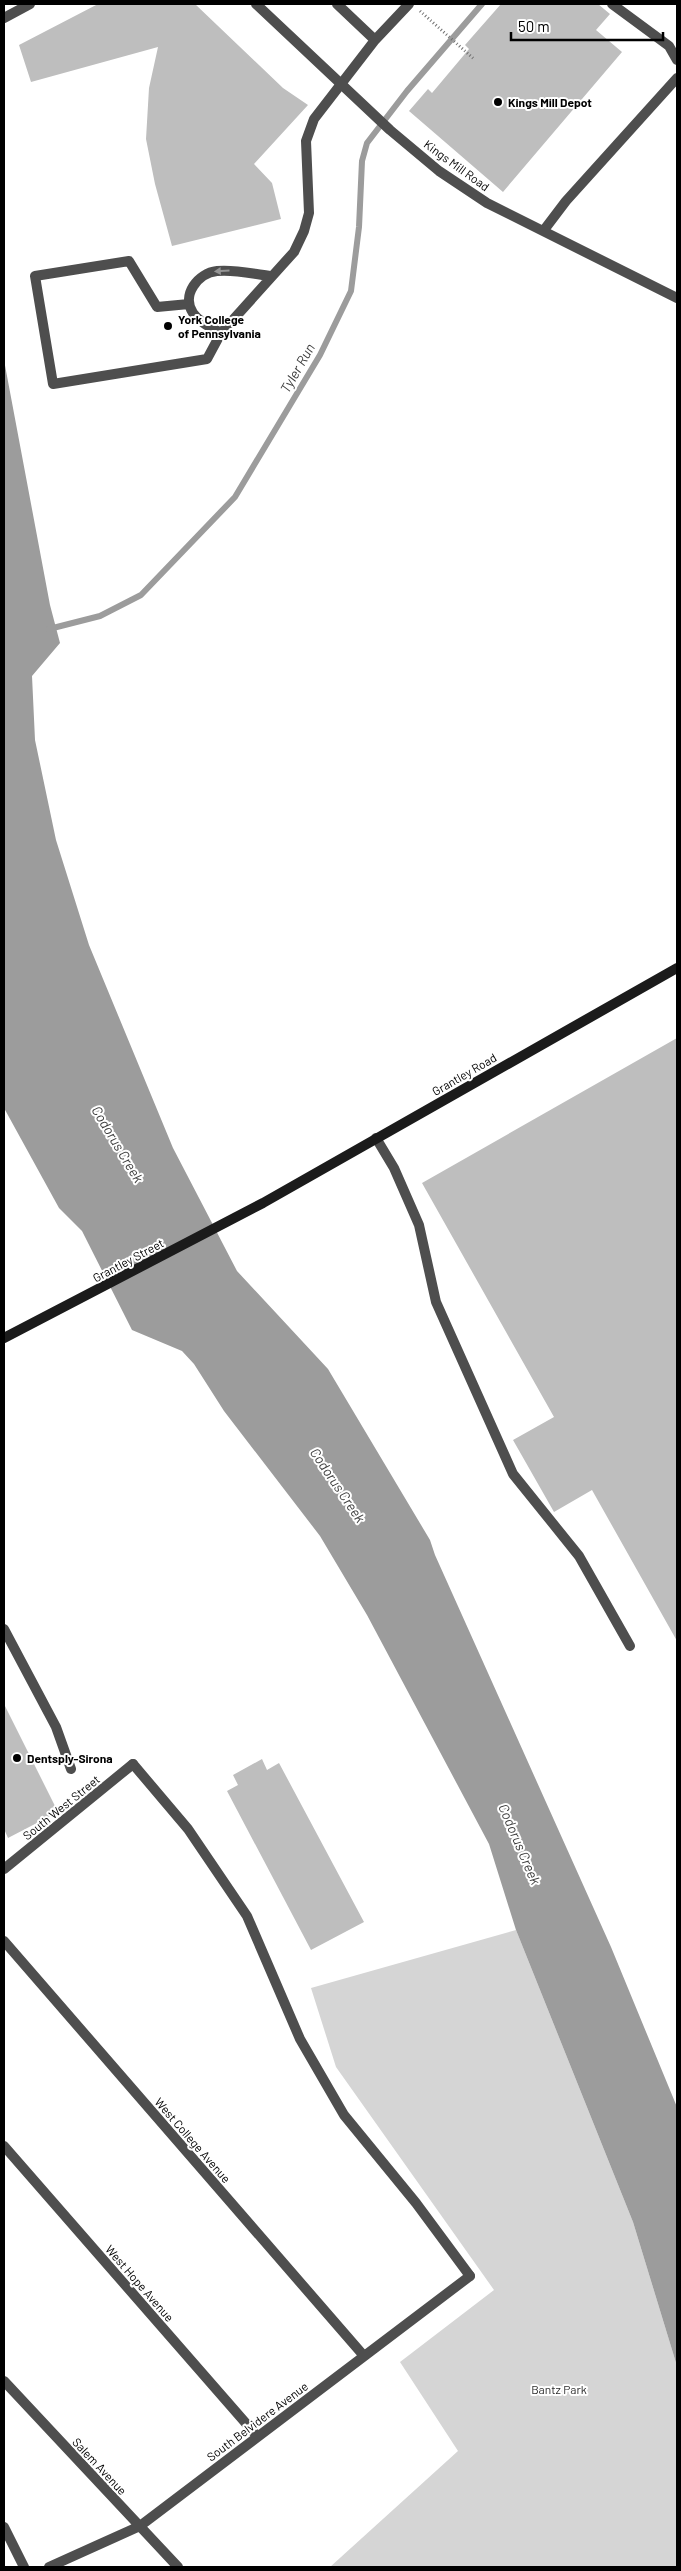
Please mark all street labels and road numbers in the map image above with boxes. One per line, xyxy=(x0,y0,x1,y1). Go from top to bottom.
street label: Kings Mill Road xyxy=(422,137,492,193)
street label: Grantley Road xyxy=(429,1050,499,1098)
street label: Grantley Street xyxy=(90,1235,166,1285)
street label: South West Street xyxy=(20,1772,102,1842)
street label: West College Avenue xyxy=(152,2095,234,2185)
street label: West Hope Avenue xyxy=(103,2242,177,2324)
street label: South Belvidere Avenue xyxy=(204,2378,310,2464)
street label: Salem Avenue xyxy=(70,2435,130,2497)

